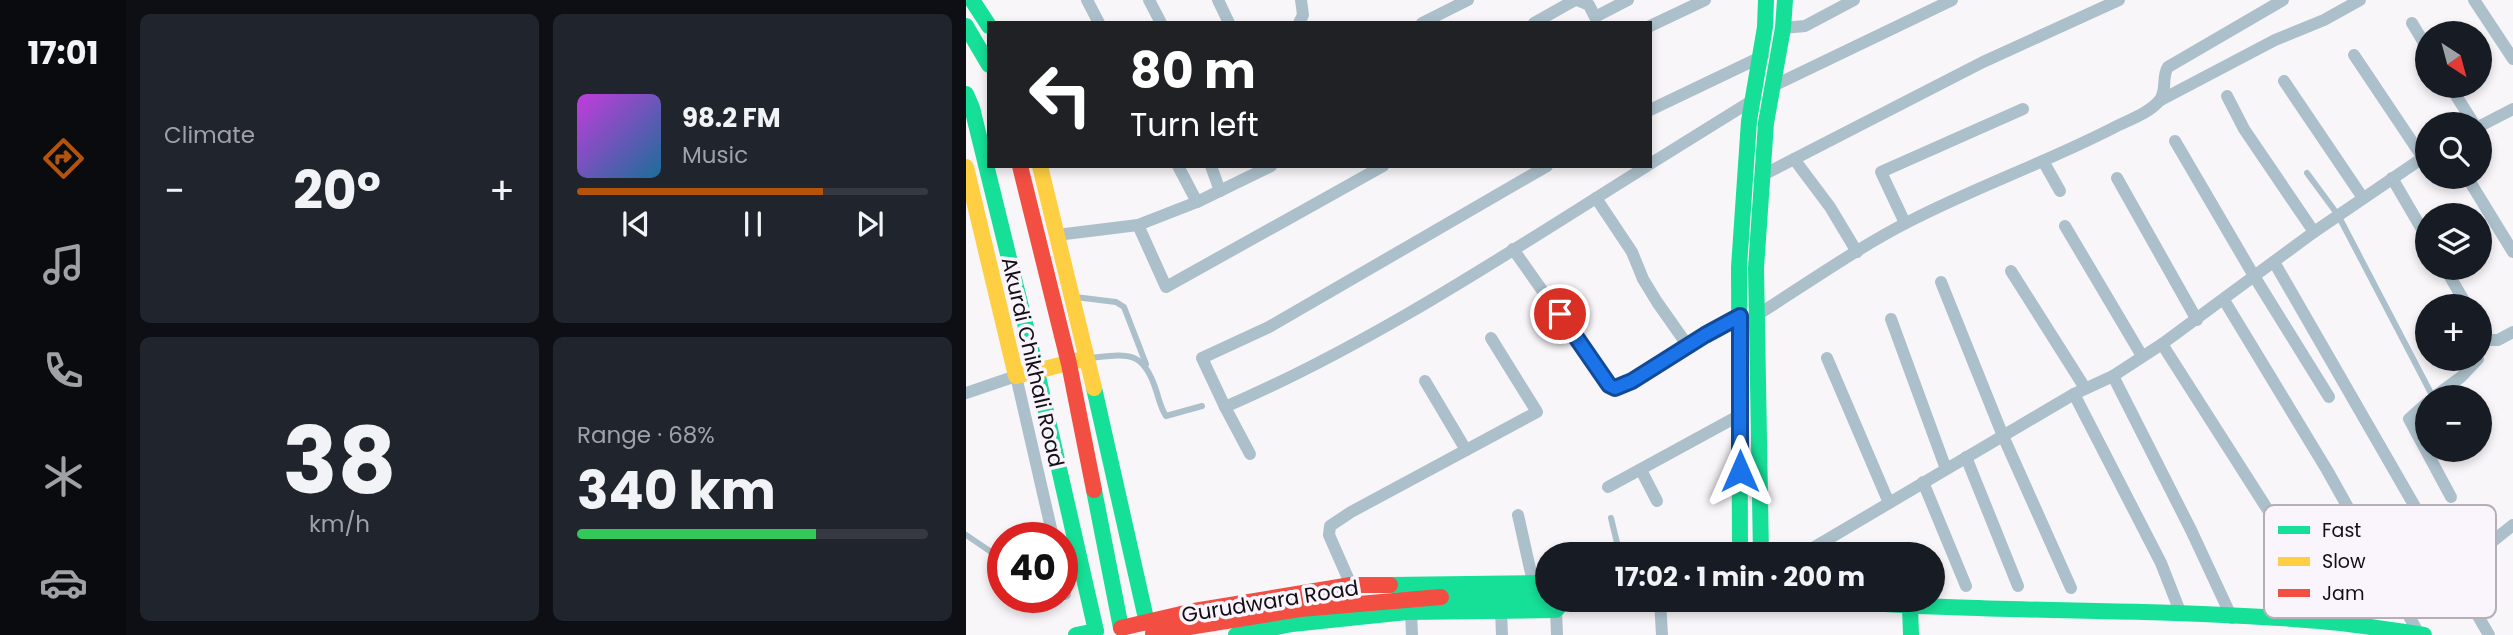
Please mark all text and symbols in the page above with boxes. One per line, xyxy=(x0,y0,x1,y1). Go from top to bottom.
north arrow xyxy=(2415,21,2492,98)
map controls xyxy=(2415,21,2492,462)
text: 17:01 xyxy=(27,30,99,75)
text: 80 m xyxy=(1130,37,1256,105)
icon: left xyxy=(1015,49,1106,140)
text: 98.2 FM xyxy=(682,100,781,136)
text: Turn left xyxy=(1130,102,1259,147)
button: search xyxy=(2415,112,2492,189)
text: Climate xyxy=(164,119,255,151)
icon: directions xyxy=(39,134,88,183)
text: Music xyxy=(682,139,748,171)
text: 20° xyxy=(293,154,381,227)
text: − xyxy=(164,164,185,217)
text: + xyxy=(489,164,515,217)
button: layers xyxy=(2415,203,2492,280)
icon: previous xyxy=(617,205,655,243)
icon: pause xyxy=(734,205,772,243)
icon: next xyxy=(851,205,889,243)
icon: music xyxy=(39,240,88,289)
street label: Akurdi Chikhali Road xyxy=(995,254,1071,470)
pin xyxy=(1530,284,1590,344)
button: + xyxy=(2415,294,2492,371)
icon: arrive xyxy=(1541,295,1579,333)
icon: phone xyxy=(39,346,88,395)
button: − xyxy=(2415,385,2492,462)
text: 38 xyxy=(282,397,397,525)
text: Range · 68% xyxy=(577,419,715,451)
position arrow xyxy=(1703,434,1777,508)
icon: climate xyxy=(39,452,88,501)
text: 340 km xyxy=(577,454,776,527)
legend xyxy=(2264,505,2496,618)
text: km/h xyxy=(309,508,370,540)
text: Fast xyxy=(2322,517,2361,544)
speed limit sign: 40 xyxy=(987,522,1078,613)
text: Slow xyxy=(2322,548,2366,575)
icon: car xyxy=(39,558,88,607)
text: 17:02 · 1 min · 200 m xyxy=(1615,559,1865,595)
street label: Gurudwara Road xyxy=(1179,573,1361,629)
text: Jam xyxy=(2322,580,2364,607)

